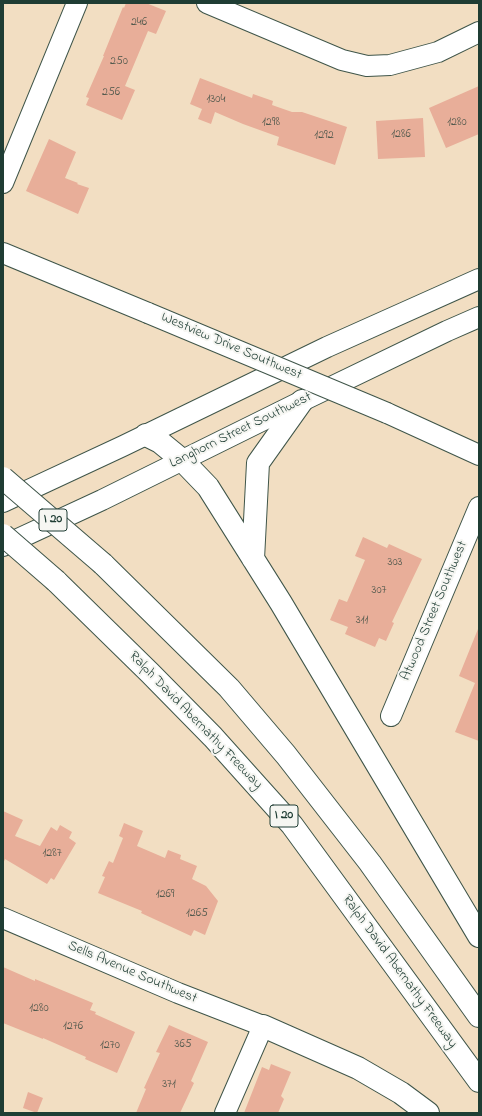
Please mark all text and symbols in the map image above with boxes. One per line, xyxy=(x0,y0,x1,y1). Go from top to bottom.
house number: 246 xyxy=(131,16,147,30)
house number: 250 xyxy=(110,55,128,69)
house number: 256 xyxy=(102,86,120,100)
house number: 1304 xyxy=(207,93,225,107)
house number: 1298 xyxy=(262,116,280,130)
house number: 1280 xyxy=(447,116,467,130)
house number: 1286 xyxy=(391,128,411,142)
house number: 1292 xyxy=(314,129,334,143)
street label: Westview Drive Southwest xyxy=(158,310,304,384)
street label: Langhorn Street Southwest xyxy=(167,389,315,473)
road number: I 20 xyxy=(39,509,67,531)
street label: Atwood Street Southwest xyxy=(398,539,472,683)
house number: 303 xyxy=(387,556,403,570)
house number: 307 xyxy=(371,584,387,598)
house number: 311 xyxy=(356,614,368,628)
street label: Ralph David Abernathy Freeway xyxy=(125,649,265,793)
road number: I 20 xyxy=(270,805,298,827)
house number: 1287 xyxy=(42,847,62,861)
house number: 1269 xyxy=(156,888,174,902)
street label: Ralph David Abernathy Freeway xyxy=(338,892,460,1052)
house number: 1265 xyxy=(186,907,208,921)
street label: Sells Avenue Southwest xyxy=(65,938,199,1008)
house number: 1280 xyxy=(29,1002,49,1016)
house number: 1276 xyxy=(63,1020,83,1034)
house number: 365 xyxy=(174,1038,192,1052)
house number: 1270 xyxy=(100,1039,120,1053)
house number: 371 xyxy=(162,1078,176,1092)

